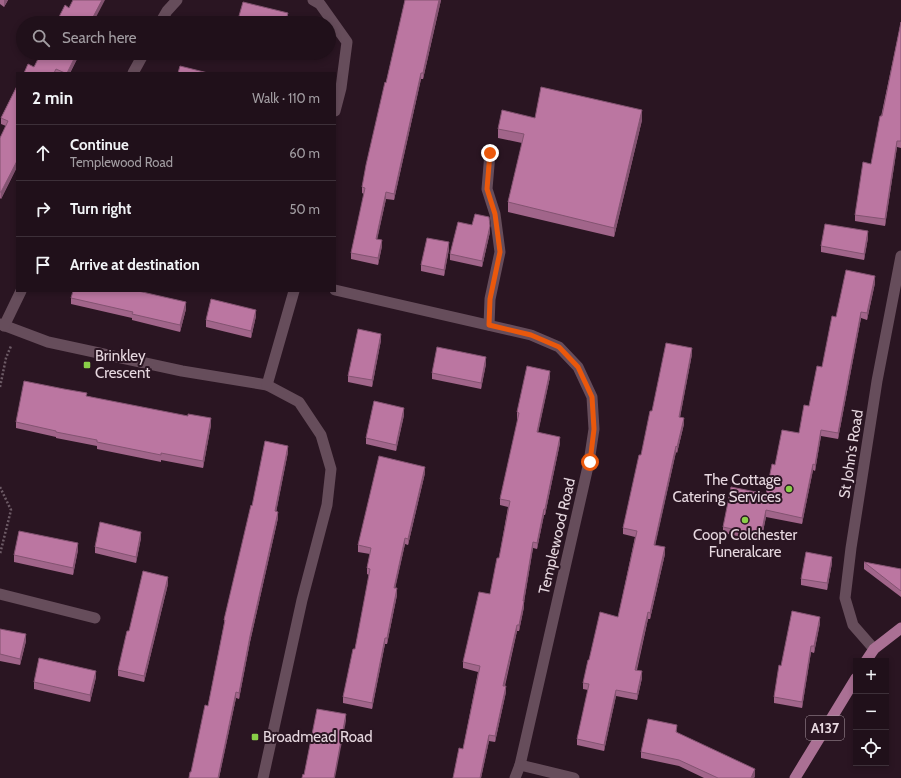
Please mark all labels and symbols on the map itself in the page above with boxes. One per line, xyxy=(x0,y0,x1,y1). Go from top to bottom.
route end xyxy=(481,144,499,162)
place label: Brinkley Crescent xyxy=(95,347,150,382)
marker: Brinkley Crescent xyxy=(82,360,92,370)
street label: St John's Road xyxy=(835,408,867,500)
route start xyxy=(581,453,599,471)
place label: The Cottage Catering Services xyxy=(673,471,781,506)
street label: Templewood Road xyxy=(535,476,579,596)
marker: The Cottage Catering Services xyxy=(784,484,794,494)
marker: Coop Colchester Funeralcare xyxy=(740,515,750,525)
place label: Coop Colchester Funeralcare xyxy=(693,526,797,561)
road number: A137 xyxy=(806,716,844,740)
place label: Broadmead Road xyxy=(263,728,372,746)
marker: Broadmead Road xyxy=(250,732,260,742)

